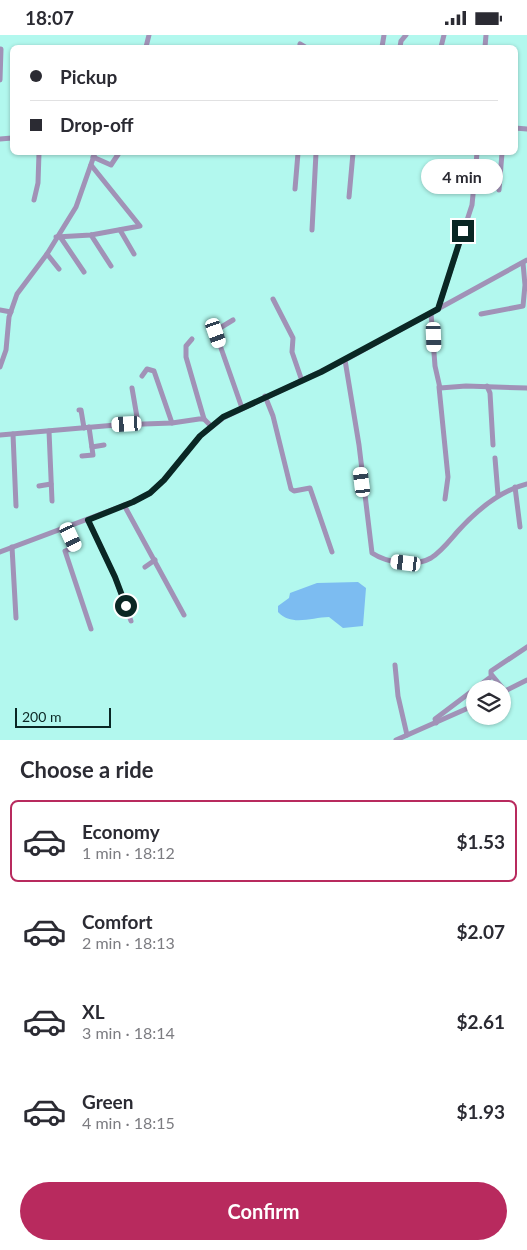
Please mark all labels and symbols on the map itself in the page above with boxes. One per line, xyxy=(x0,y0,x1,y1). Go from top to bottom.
callout: 4 min xyxy=(422,159,504,193)
route end xyxy=(452,220,474,242)
car xyxy=(204,316,227,350)
car xyxy=(425,322,442,352)
car xyxy=(111,416,142,432)
car xyxy=(352,466,371,498)
car xyxy=(57,520,84,554)
car xyxy=(390,554,421,572)
route start xyxy=(115,595,137,617)
scale bar xyxy=(15,705,111,728)

